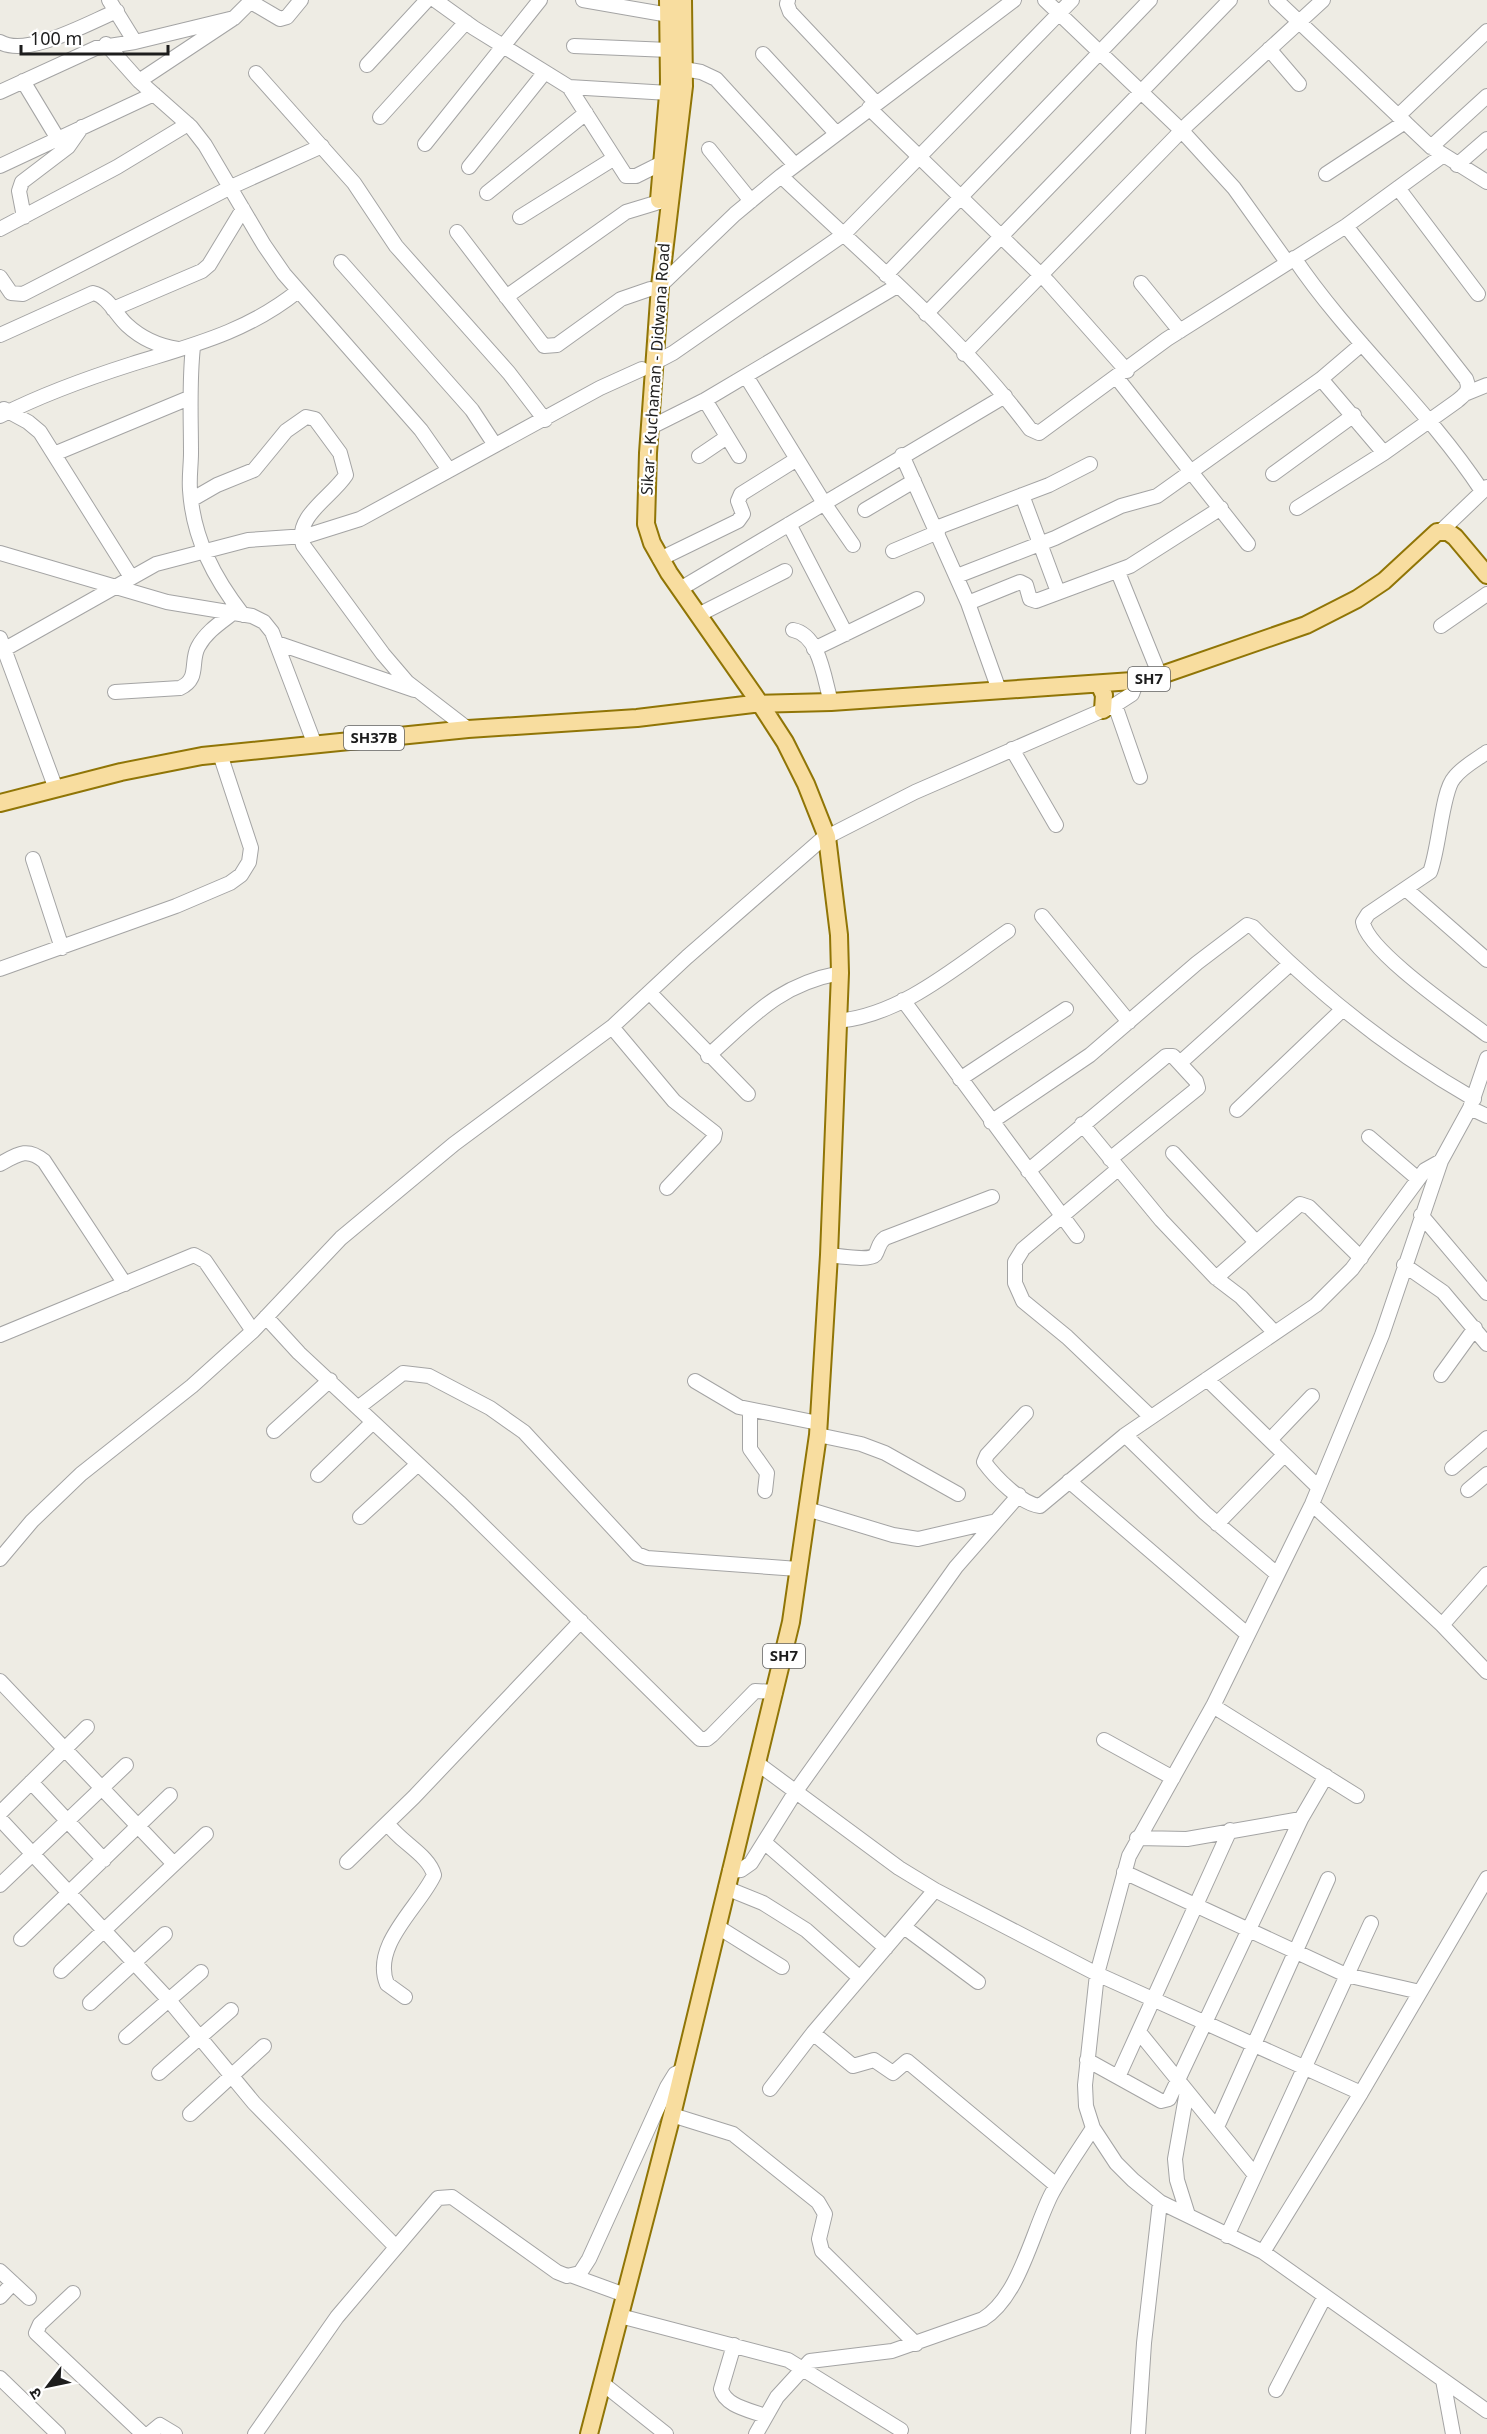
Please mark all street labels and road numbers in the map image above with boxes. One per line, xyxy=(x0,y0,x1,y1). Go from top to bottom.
street label: Sikar - Kuchaman - Didwana Road xyxy=(635,242,675,496)
road number: SH7 xyxy=(1128,667,1170,691)
road number: SH37B xyxy=(344,726,404,750)
road number: SH7 xyxy=(763,1644,805,1668)

